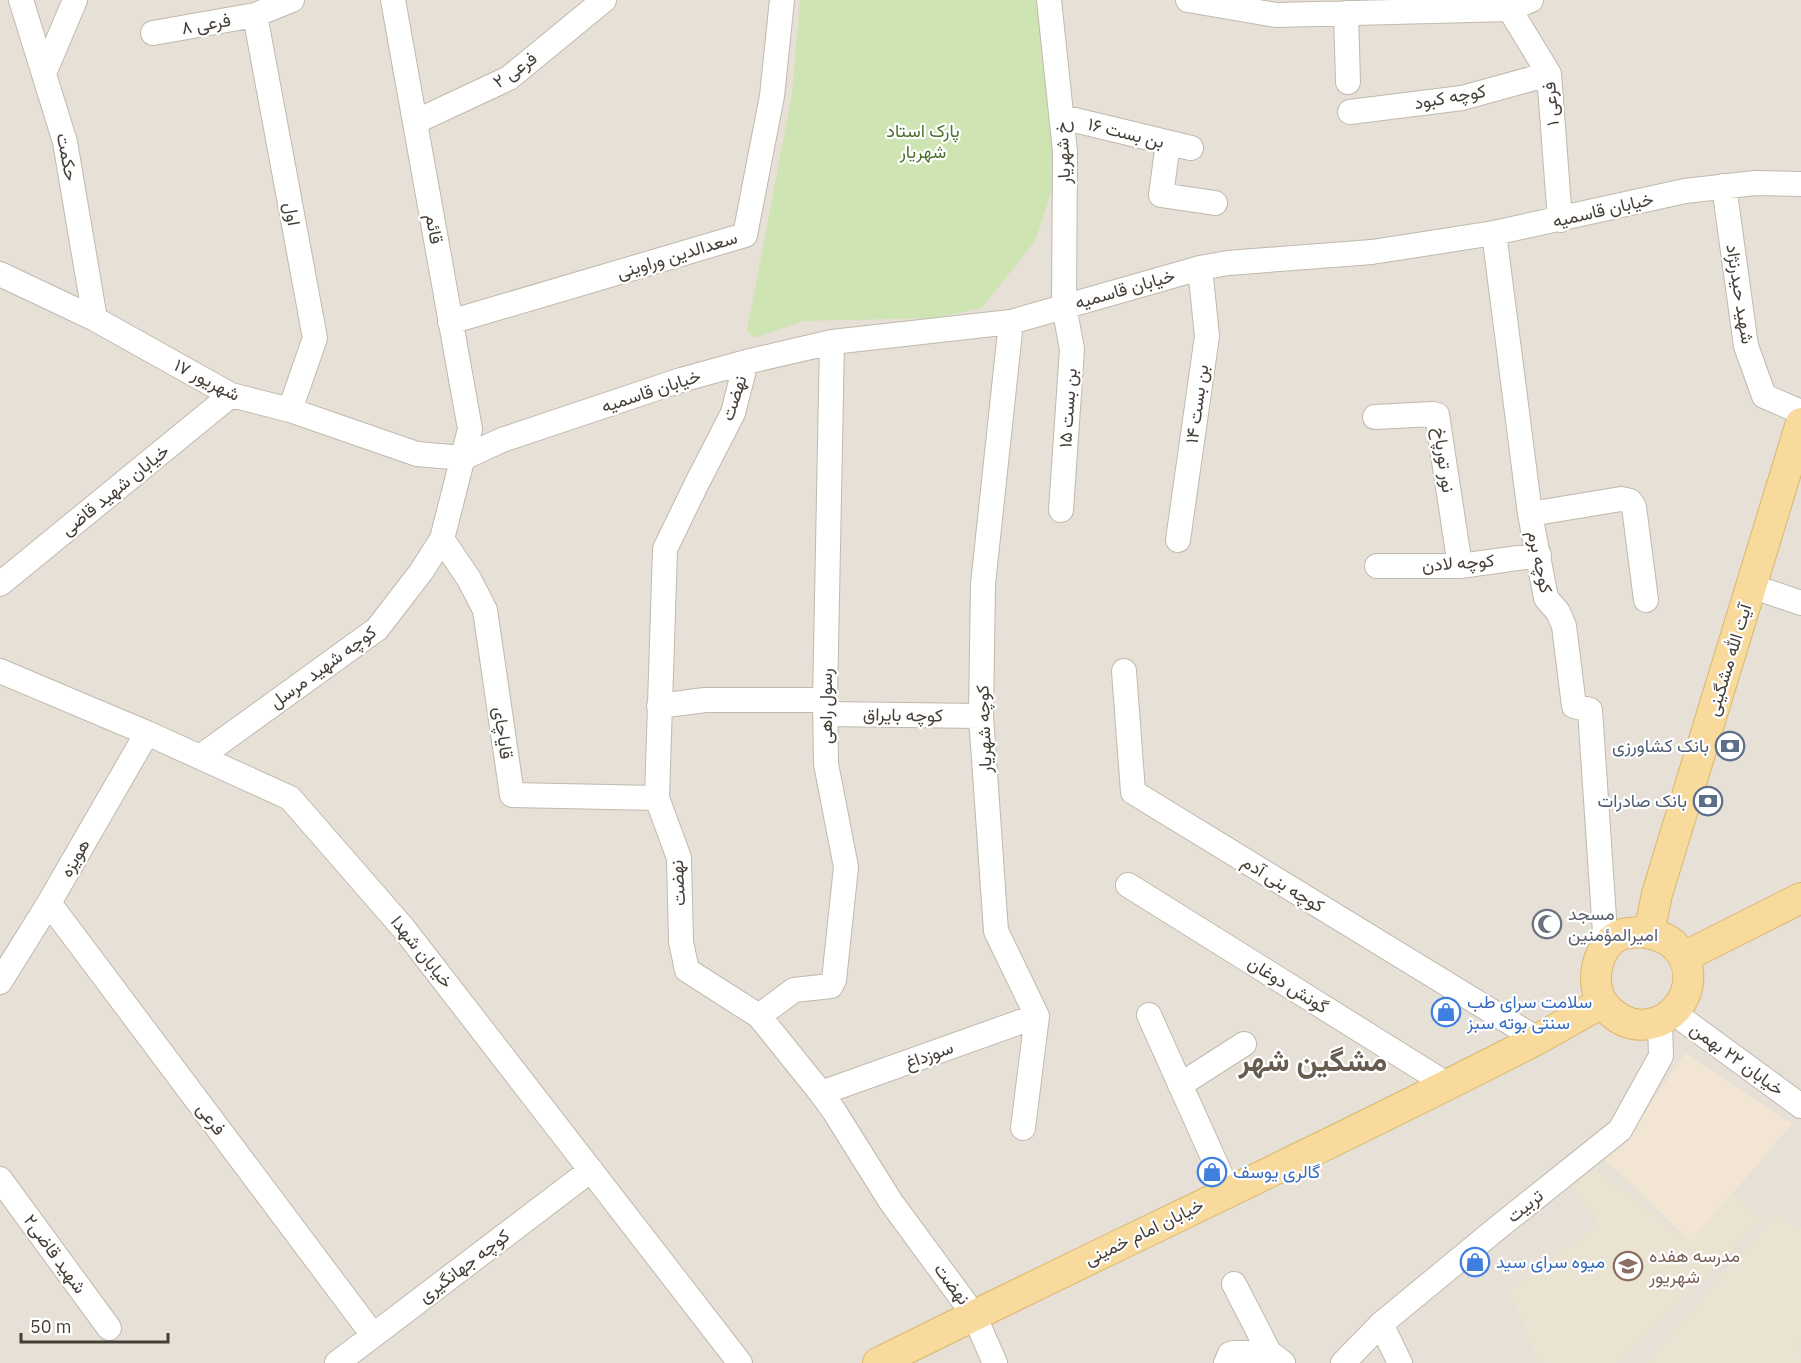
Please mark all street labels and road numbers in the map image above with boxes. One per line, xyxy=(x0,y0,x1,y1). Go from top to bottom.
street label: فرعی ۸ xyxy=(179,8,232,39)
street label: فرعی ۲ xyxy=(488,46,541,93)
street label: کوچه کبود xyxy=(1412,79,1488,115)
street label: فرعی ۱ xyxy=(1537,81,1564,127)
street label: بن بست ۱۶ xyxy=(1085,112,1167,153)
street label: خ شهریار xyxy=(1049,121,1077,186)
street label: حکمت xyxy=(52,131,83,183)
street label: خیابان قاسمیه xyxy=(1550,187,1656,232)
street label: اول xyxy=(279,200,306,228)
street label: قائم xyxy=(420,212,448,246)
street label: سعدالدین وراوینی xyxy=(614,225,740,284)
street label: شهید حیدرنژاد xyxy=(1721,242,1760,345)
street label: خیابان قاسمیه xyxy=(1072,263,1178,314)
street label: ۱۷ شهریور xyxy=(170,353,244,406)
street label: بن بست ۱۴ xyxy=(1180,363,1213,445)
street label: خیابان قاسمیه xyxy=(598,364,703,417)
street label: بن بست ۱۵ xyxy=(1053,367,1082,449)
street label: نهضت xyxy=(715,372,752,423)
street label: نور تورپاخ xyxy=(1428,426,1460,494)
street label: خیابان شهید قاضی xyxy=(56,439,174,540)
street label: کوچه برم xyxy=(1522,529,1558,595)
street label: کوچه لادن xyxy=(1421,548,1495,578)
street label: آیت الله مشگینی xyxy=(1701,599,1757,719)
street label: کوچه شهید مرسل xyxy=(265,620,381,714)
street label: رسول راهی xyxy=(814,668,837,744)
street label: کوچه شهریار xyxy=(970,684,998,775)
street label: کوچه بایراق xyxy=(863,702,943,728)
street label: قایاچای xyxy=(487,705,519,761)
street label: هویزه xyxy=(54,834,95,881)
street label: کوچه بنی آدم xyxy=(1237,850,1329,918)
street label: نهضت xyxy=(665,859,690,907)
street label: خیابان شهدا xyxy=(386,911,459,993)
street label: گونش دوغان xyxy=(1244,951,1333,1018)
street label: خیابان ۲۲ بهمن xyxy=(1686,1017,1789,1100)
street label: سوزداغ xyxy=(901,1035,957,1075)
street label: فرعی xyxy=(192,1098,231,1140)
street label: تربیت xyxy=(1502,1184,1548,1227)
street label: خیابان امام خمینی xyxy=(1080,1193,1208,1271)
street label: شهید قاضی۲ xyxy=(19,1209,92,1298)
street label: کوچه جهانگیری xyxy=(413,1224,515,1308)
street label: نهضت xyxy=(929,1258,976,1309)

